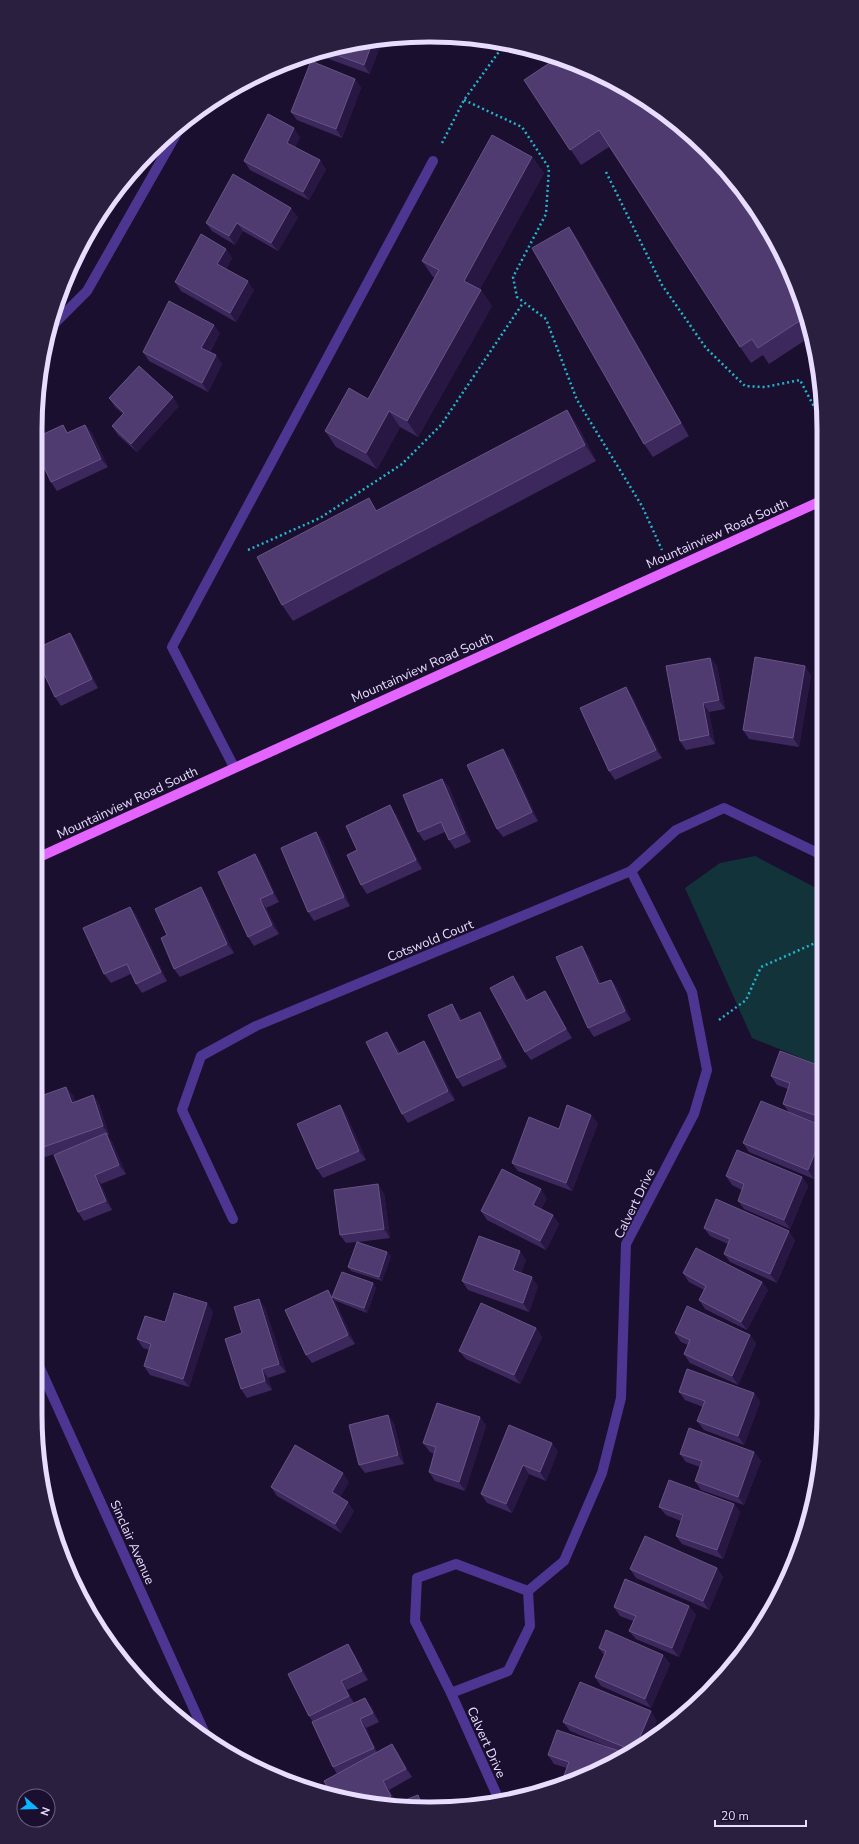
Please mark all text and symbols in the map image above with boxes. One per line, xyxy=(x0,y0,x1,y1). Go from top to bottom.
street label: Mountainview Road South xyxy=(644,494,791,573)
street label: Mountainview Road South xyxy=(349,628,496,707)
street label: Mountainview Road South xyxy=(54,762,201,844)
street label: Cotswold Court xyxy=(385,915,476,966)
street label: Calvert Drive xyxy=(610,1165,660,1242)
street label: Sinclair Avenue xyxy=(105,1497,159,1587)
street label: Calvert Drive xyxy=(462,1704,510,1781)
north arrow xyxy=(16,1788,56,1828)
scale bar xyxy=(715,1802,806,1828)
text: N xyxy=(36,1805,53,1818)
text: 20 m xyxy=(721,1808,749,1824)

